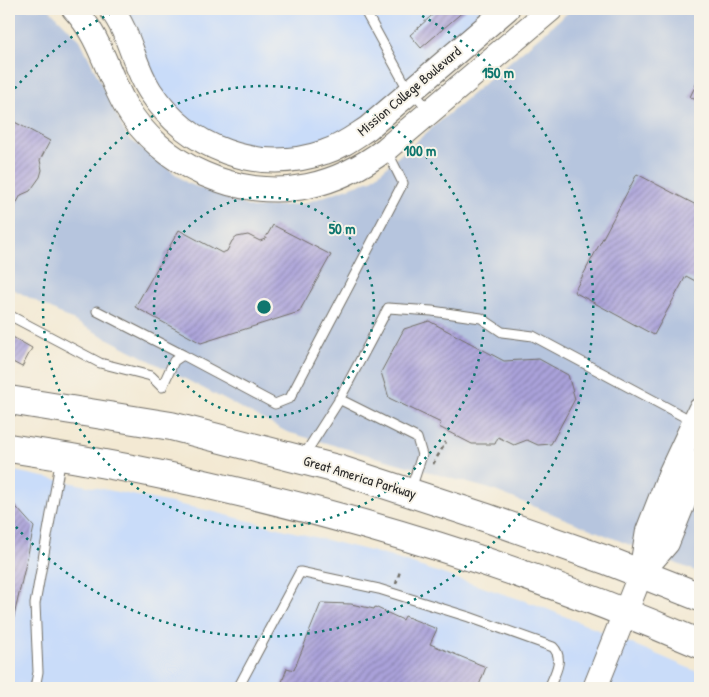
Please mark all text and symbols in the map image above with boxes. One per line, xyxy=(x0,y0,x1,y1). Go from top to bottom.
street label: Mission College Boulevard xyxy=(353,41,466,140)
text: 150 m xyxy=(482,62,514,83)
text: 100 m xyxy=(404,140,436,161)
text: 50 m xyxy=(329,218,355,239)
centre of rings xyxy=(255,298,273,316)
street label: Great America Parkway xyxy=(301,450,419,504)

